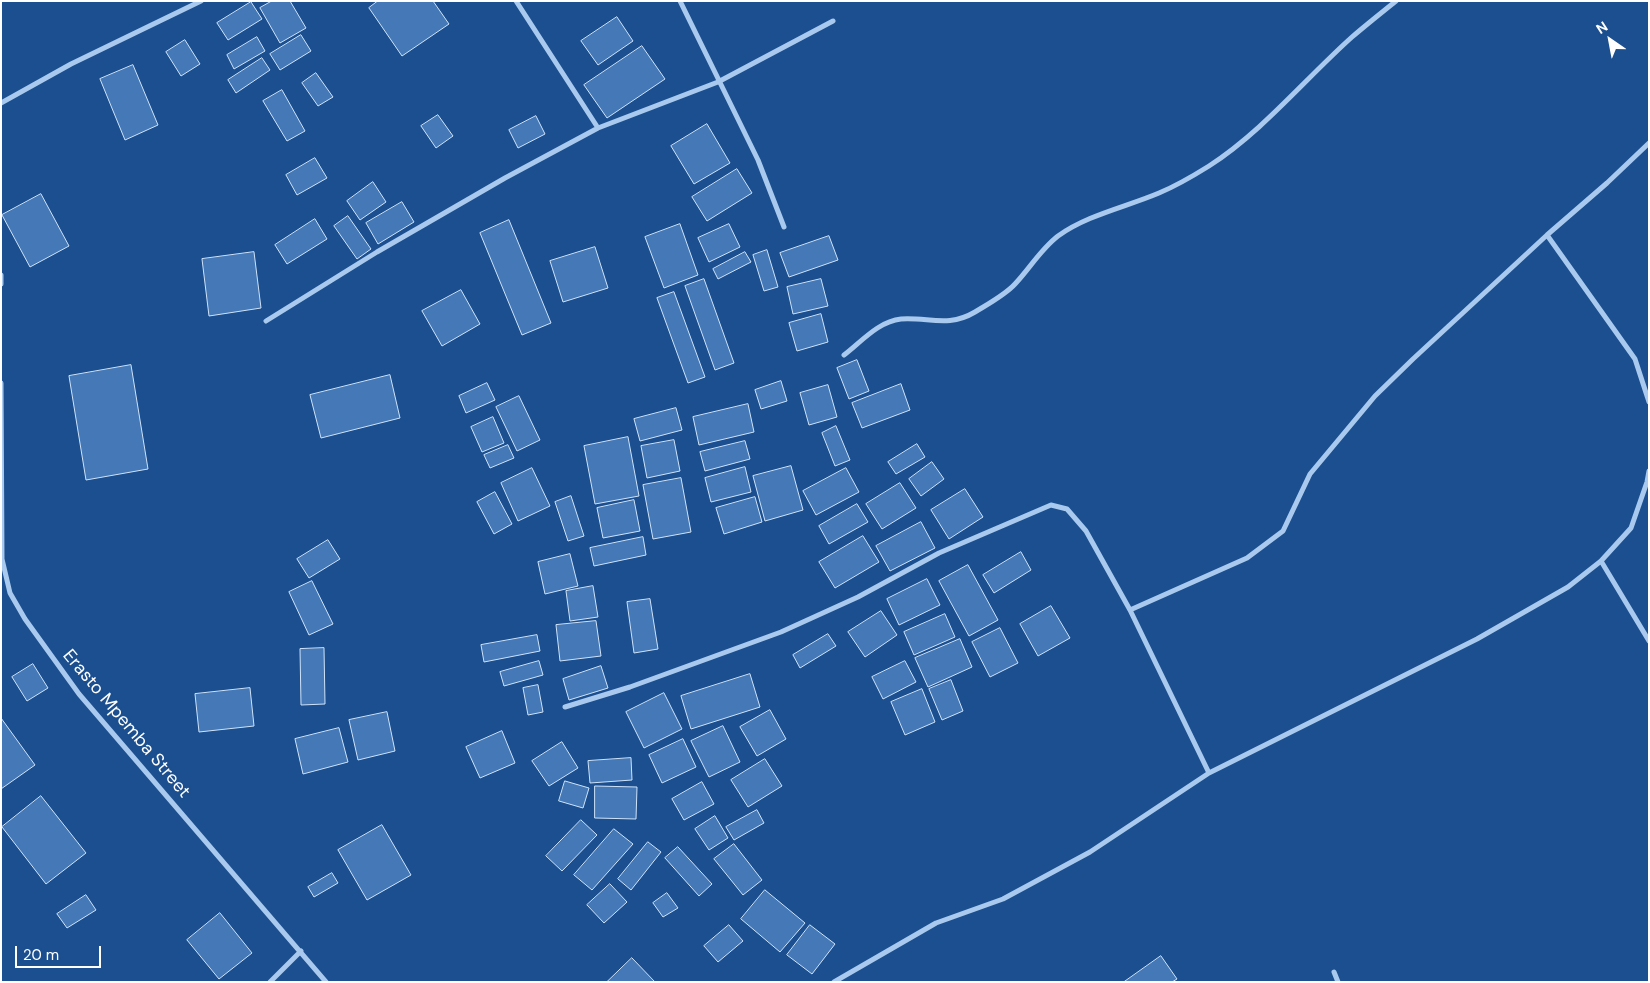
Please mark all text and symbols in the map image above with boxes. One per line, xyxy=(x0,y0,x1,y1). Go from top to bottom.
north arrow xyxy=(1585,15,1635,65)
text: N xyxy=(1593,17,1611,38)
street label: Erasto Mpemba Street xyxy=(58,645,194,803)
scale bar xyxy=(18,936,104,968)
text: 20 m xyxy=(23,945,59,965)

